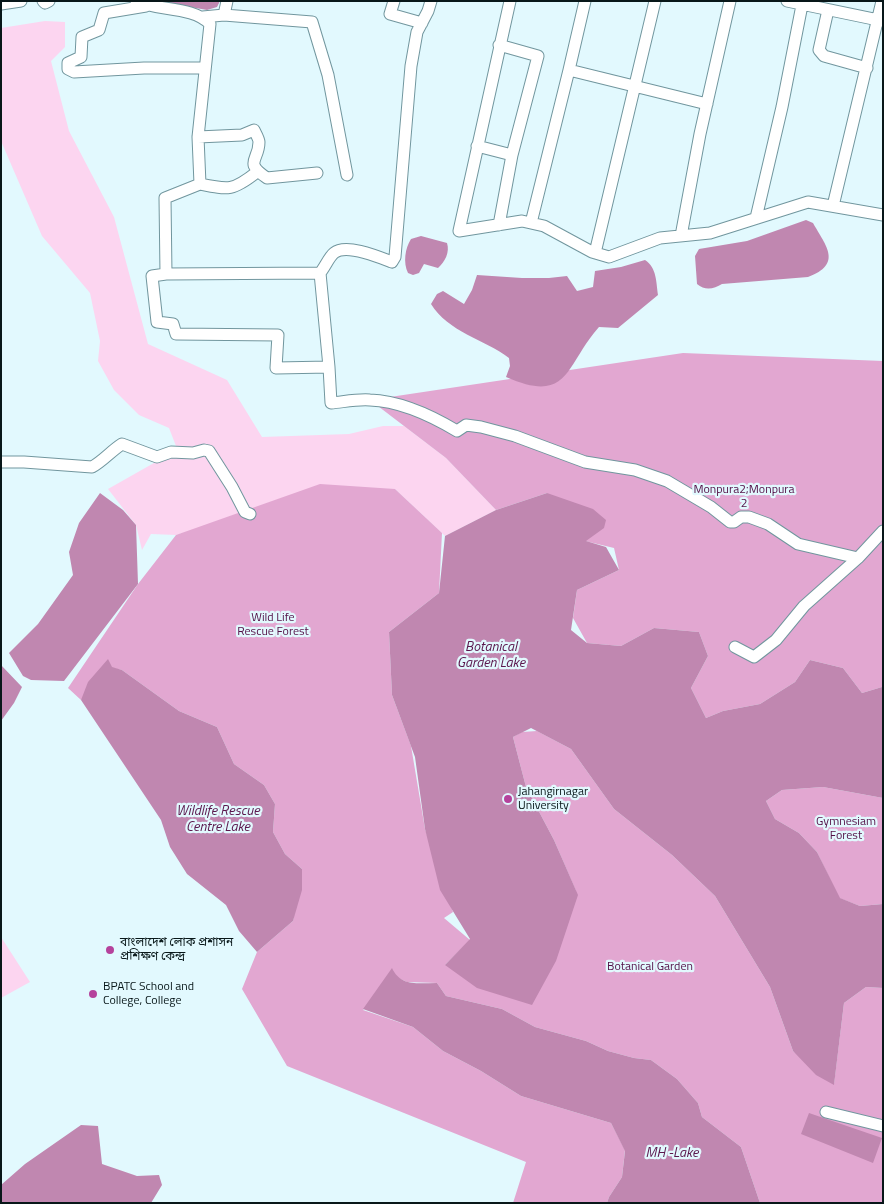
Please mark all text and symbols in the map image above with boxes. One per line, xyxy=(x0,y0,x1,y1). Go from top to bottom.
park label: Monpura2;Monpura 2 xyxy=(693,483,795,511)
park label: Wild Life Rescue Forest xyxy=(237,611,309,639)
water label: Botanical Garden Lake xyxy=(457,640,525,672)
place label: Jahangirnagar University xyxy=(518,785,588,813)
marker: Jahangirnagar University xyxy=(502,793,514,805)
water label: Wildlife Rescue Centre Lake xyxy=(176,804,260,836)
park label: Gymnesiam Forest xyxy=(816,815,876,843)
place label: বাংলাদেশ লোক প্রশাসন প্রশিক্ষণ কেন্দ্র xyxy=(120,936,233,964)
marker: বাংলাদেশ লোক প্রশাসন প্রশিক্ষণ কেন্দ্র xyxy=(104,944,116,956)
park label: Botanical Garden xyxy=(607,960,693,974)
place label: BPATC School and College, College xyxy=(103,980,194,1008)
marker: BPATC School and College, College xyxy=(87,988,99,1000)
water label: MH -Lake xyxy=(646,1146,698,1162)

